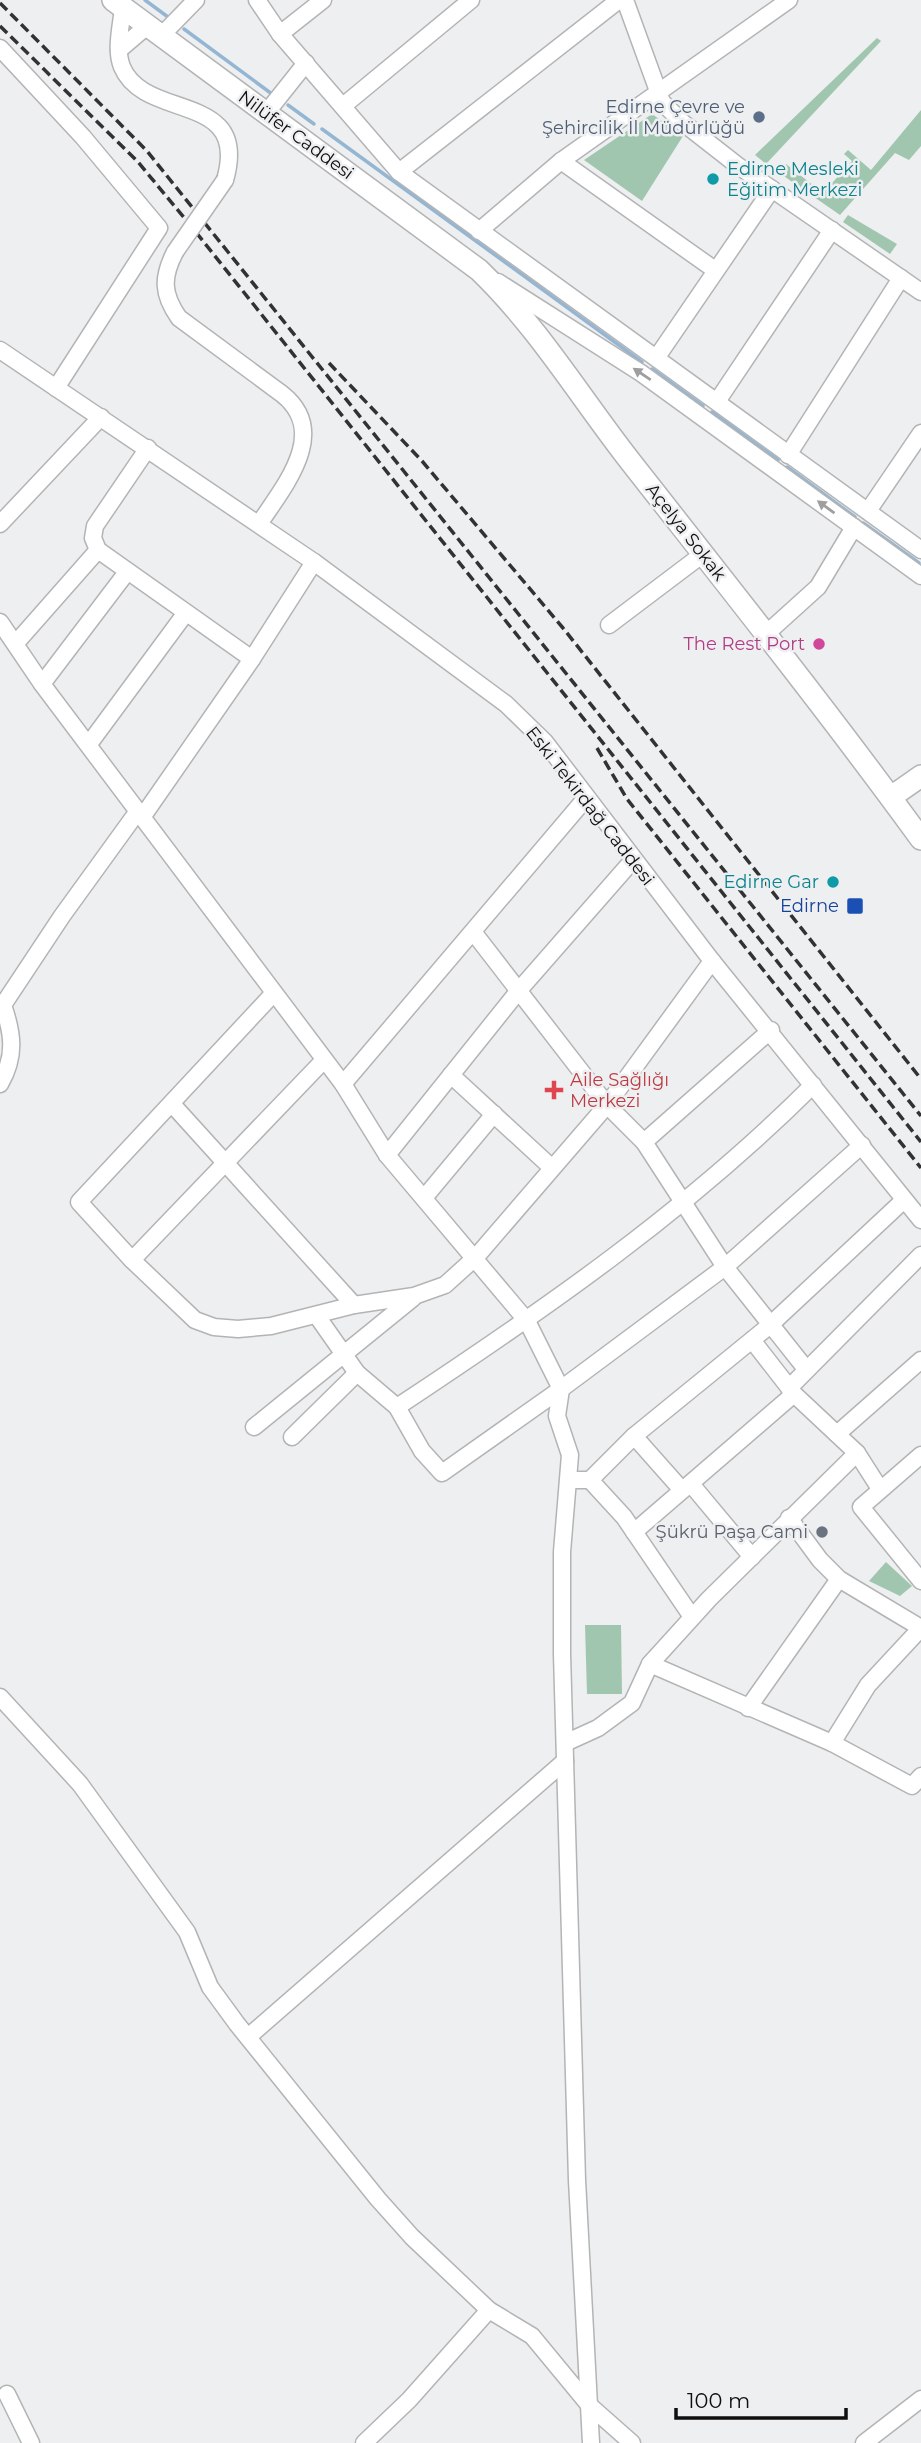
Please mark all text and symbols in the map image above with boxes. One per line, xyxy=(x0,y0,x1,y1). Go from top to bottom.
street label: Nilüfer Caddesi xyxy=(234,86,358,184)
place label: Edirne Çevre ve Şehircilik İl Müdürlüğü xyxy=(542,96,745,139)
marker: Edirne Çevre ve Şehircilik İl Müdürlüğü xyxy=(751,109,767,125)
place label: Edirne Mesleki Eğitim Merkezi xyxy=(727,158,862,201)
marker: Edirne Mesleki Eğitim Merkezi xyxy=(705,171,721,187)
one-way arrow xyxy=(633,367,651,381)
street label: Açelya Sokak xyxy=(641,479,731,585)
one-way arrow xyxy=(817,500,835,514)
place label: The Rest Port xyxy=(683,633,805,655)
marker: The Rest Port xyxy=(811,636,827,652)
street label: Eski Tekirdağ Caddesi xyxy=(521,722,659,890)
place label: Edirne Gar xyxy=(723,871,819,893)
marker: Edirne Gar xyxy=(825,874,841,890)
place label: Edirne xyxy=(780,895,839,917)
marker: Edirne xyxy=(845,896,865,916)
place label: Aile Sağlığı Merkezi xyxy=(570,1069,669,1112)
marker: Aile Sağlığı Merkezi xyxy=(544,1080,564,1100)
place label: Şükrü Paşa Cami xyxy=(656,1521,808,1543)
marker: Şükrü Paşa Cami xyxy=(814,1524,830,1540)
scale bar xyxy=(676,2376,846,2420)
text: 100 m xyxy=(687,2388,750,2413)

